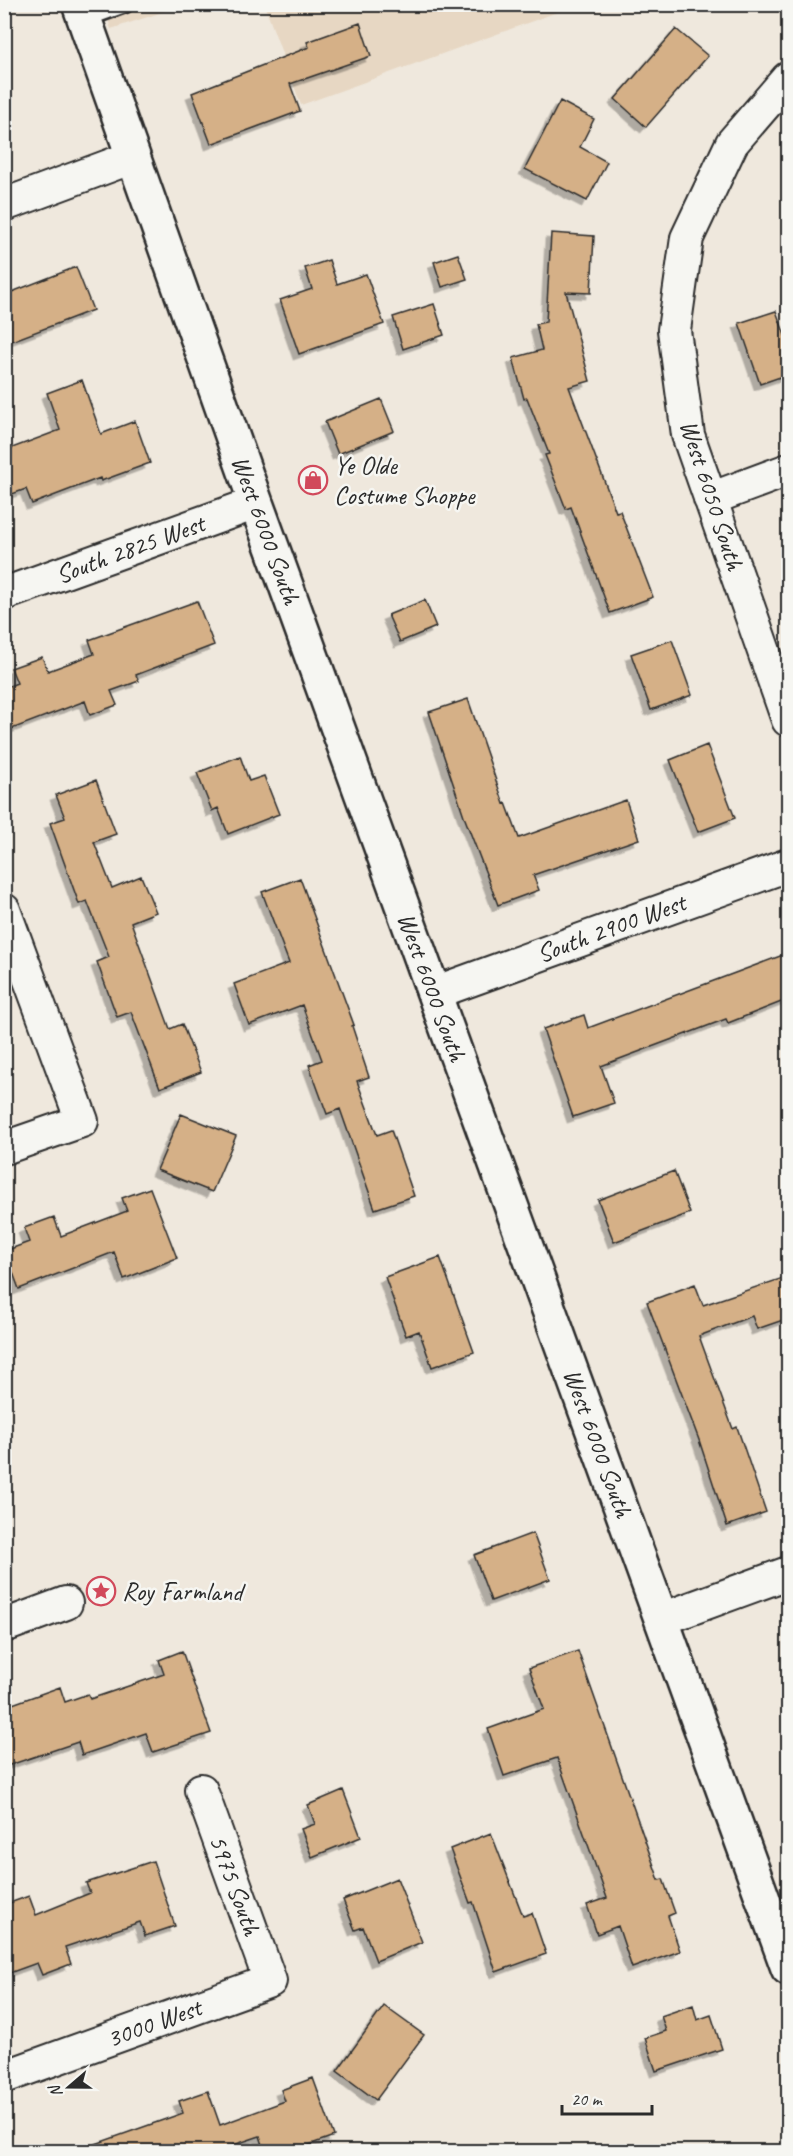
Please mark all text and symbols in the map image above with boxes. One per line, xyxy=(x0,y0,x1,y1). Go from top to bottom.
street label: West 6050 South xyxy=(672,416,752,575)
place label: Ye Olde Costume Shoppe xyxy=(334,449,476,512)
street label: West 6000 South xyxy=(224,451,309,610)
shop icon: Ye Olde Costume Shoppe xyxy=(297,464,329,496)
street label: South 2825 West xyxy=(51,506,211,591)
street label: South 2900 West xyxy=(532,885,692,970)
street label: West 6000 South xyxy=(390,908,475,1067)
street label: West 6000 South xyxy=(556,1364,641,1523)
place icon: Roy Farmland xyxy=(85,1575,117,1607)
place label: Roy Farmland xyxy=(122,1575,246,1608)
street label: 5975 South xyxy=(202,1830,269,1941)
street label: 3000 West xyxy=(102,1990,208,2055)
north arrow xyxy=(39,2057,99,2117)
scale bar xyxy=(562,2078,652,2116)
text: N xyxy=(44,2081,67,2100)
text: 20 m xyxy=(571,2088,604,2110)

